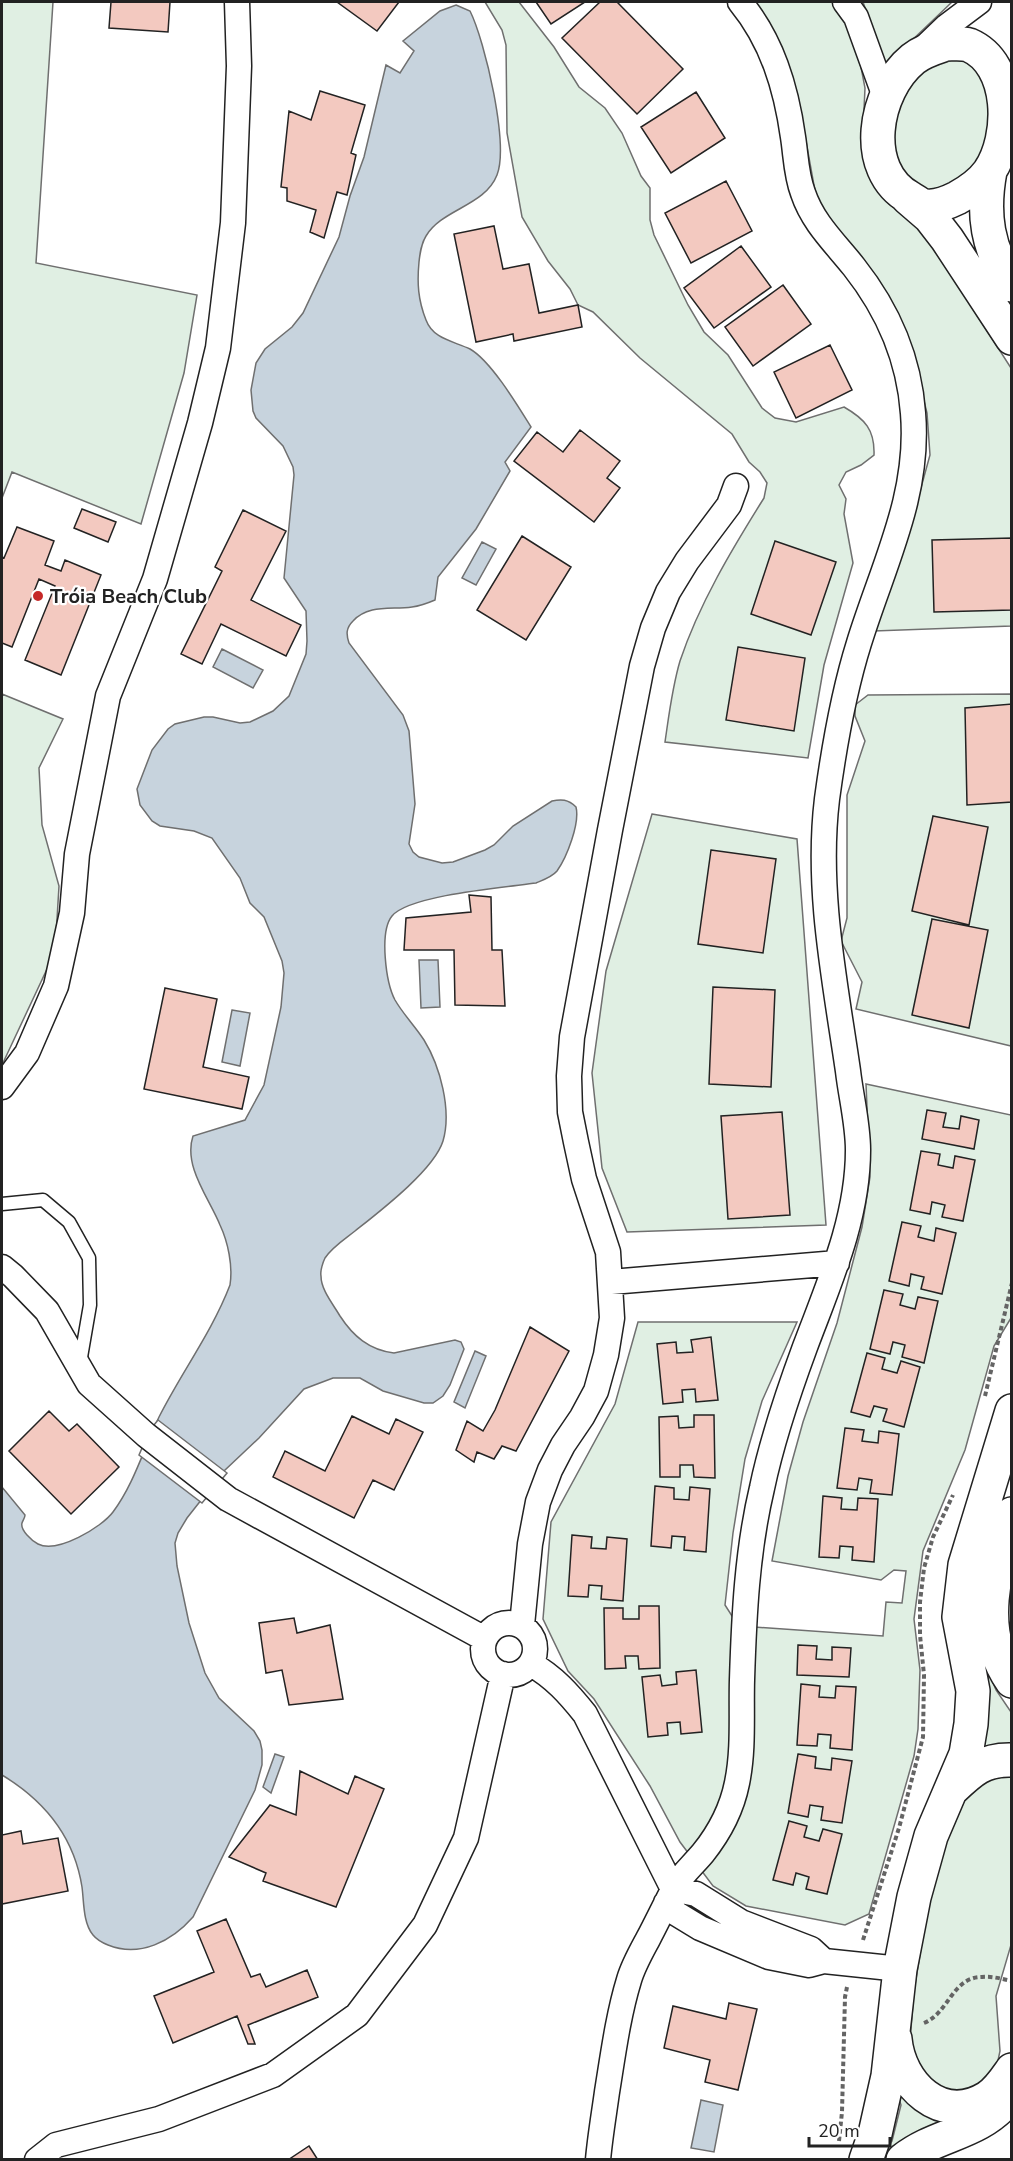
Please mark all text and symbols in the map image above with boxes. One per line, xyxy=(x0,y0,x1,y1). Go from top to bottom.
place label: Tróia Beach Club xyxy=(50,583,207,610)
marker: Tróia Beach Club xyxy=(31,589,45,603)
scale bar xyxy=(809,2110,890,2148)
text: 20 m xyxy=(818,2119,860,2143)

